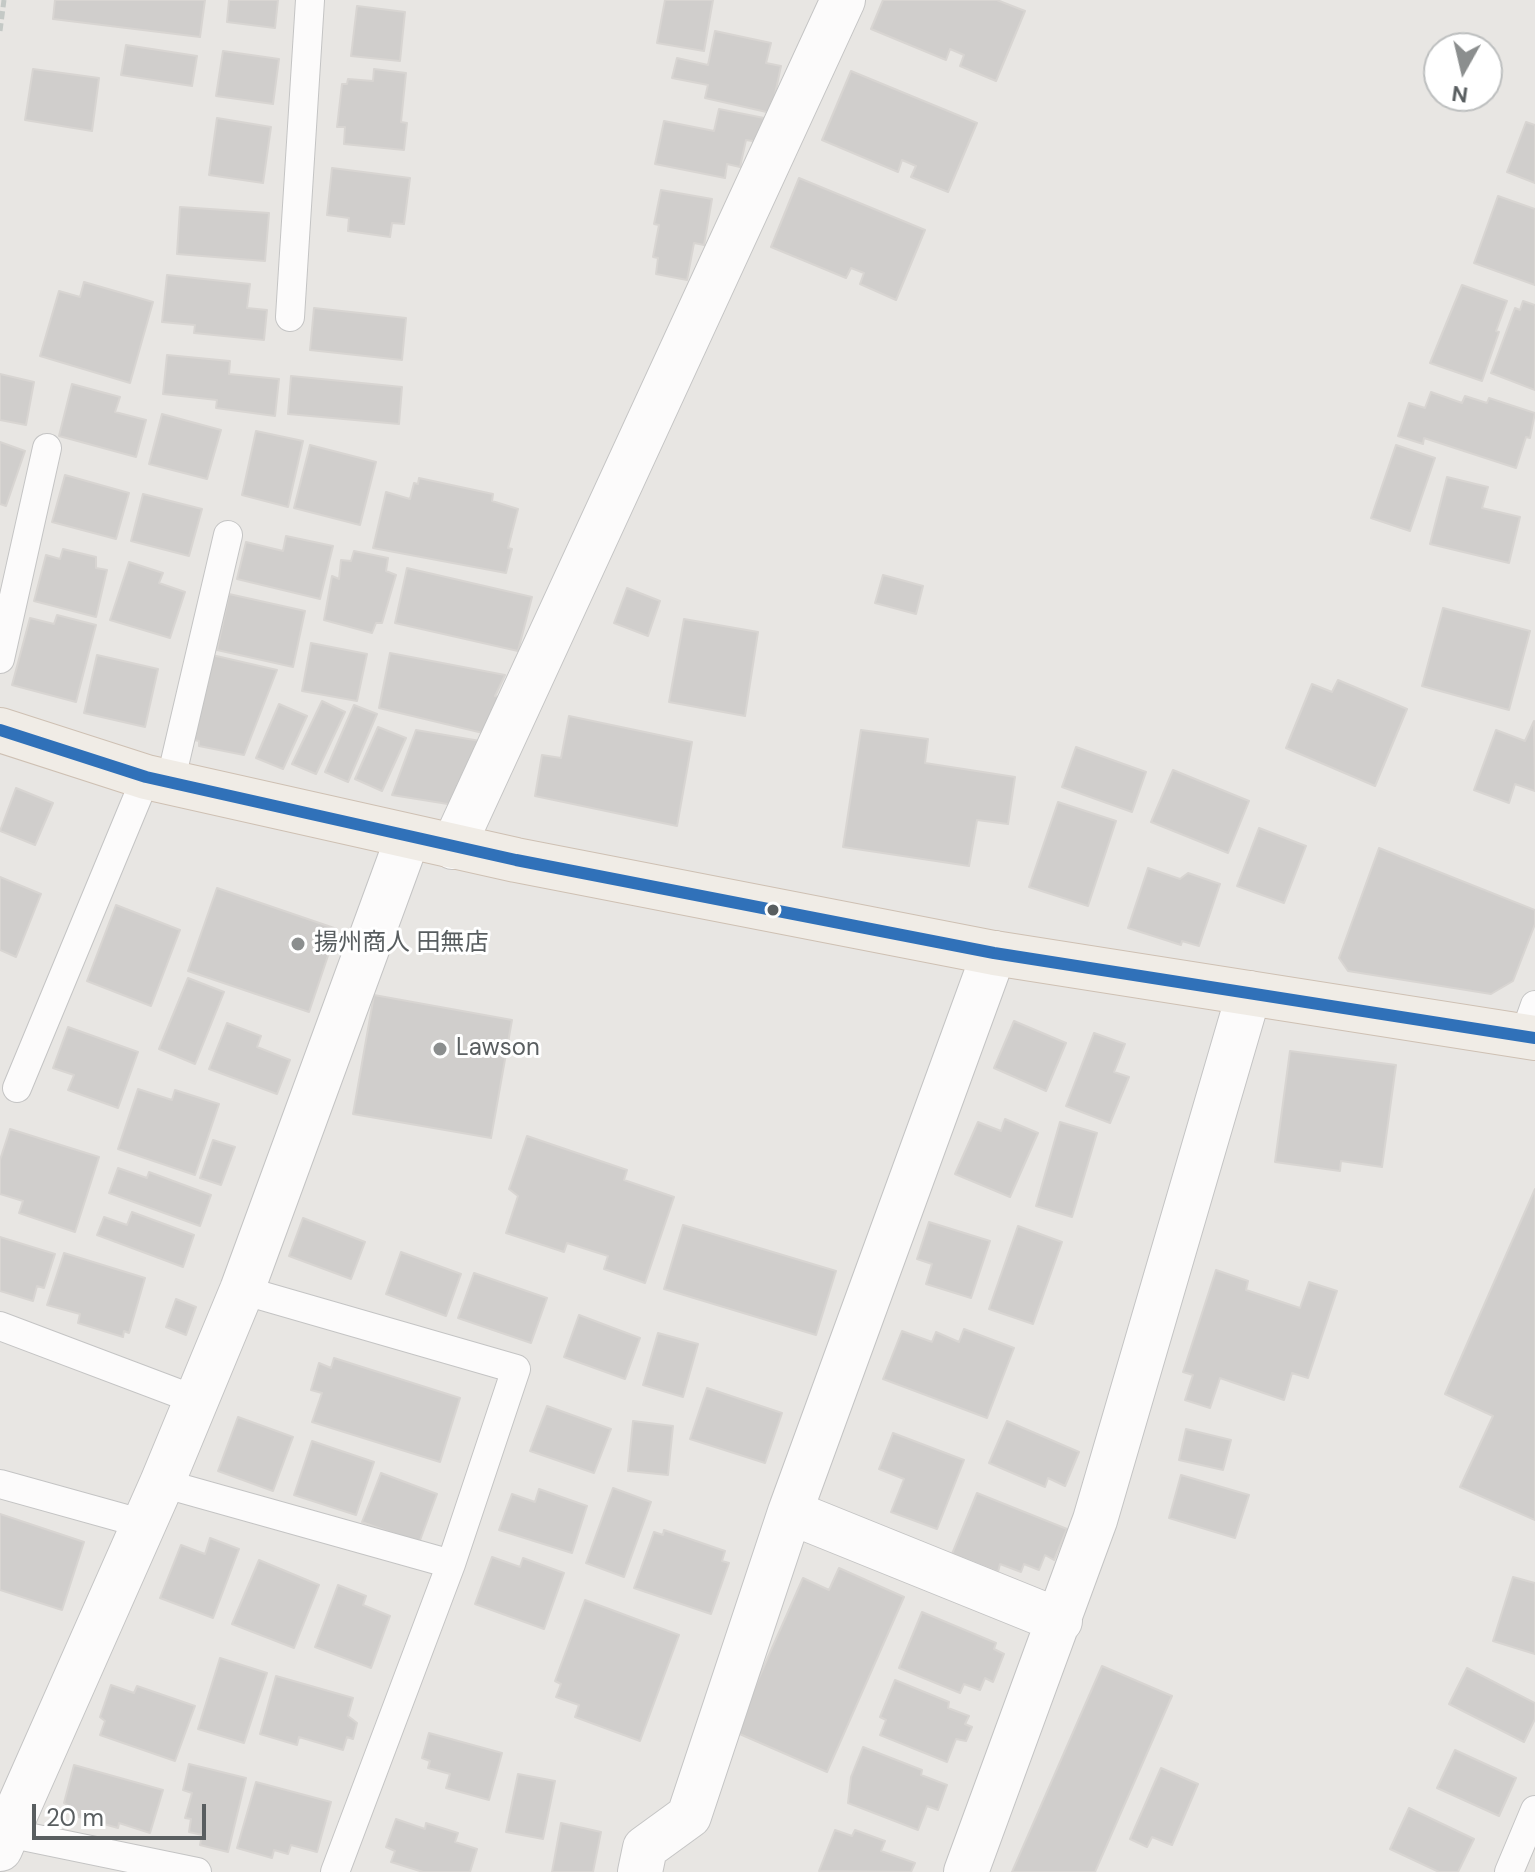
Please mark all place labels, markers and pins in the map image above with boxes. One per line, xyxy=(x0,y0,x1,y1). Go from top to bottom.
unlabelled marker xyxy=(765,902,781,918)
place label: 揚州商人 田無店 xyxy=(314,930,488,958)
marker: 揚州商人 田無店 xyxy=(289,935,307,953)
place label: Lawson xyxy=(456,1035,540,1063)
marker: Lawson xyxy=(431,1040,449,1058)

